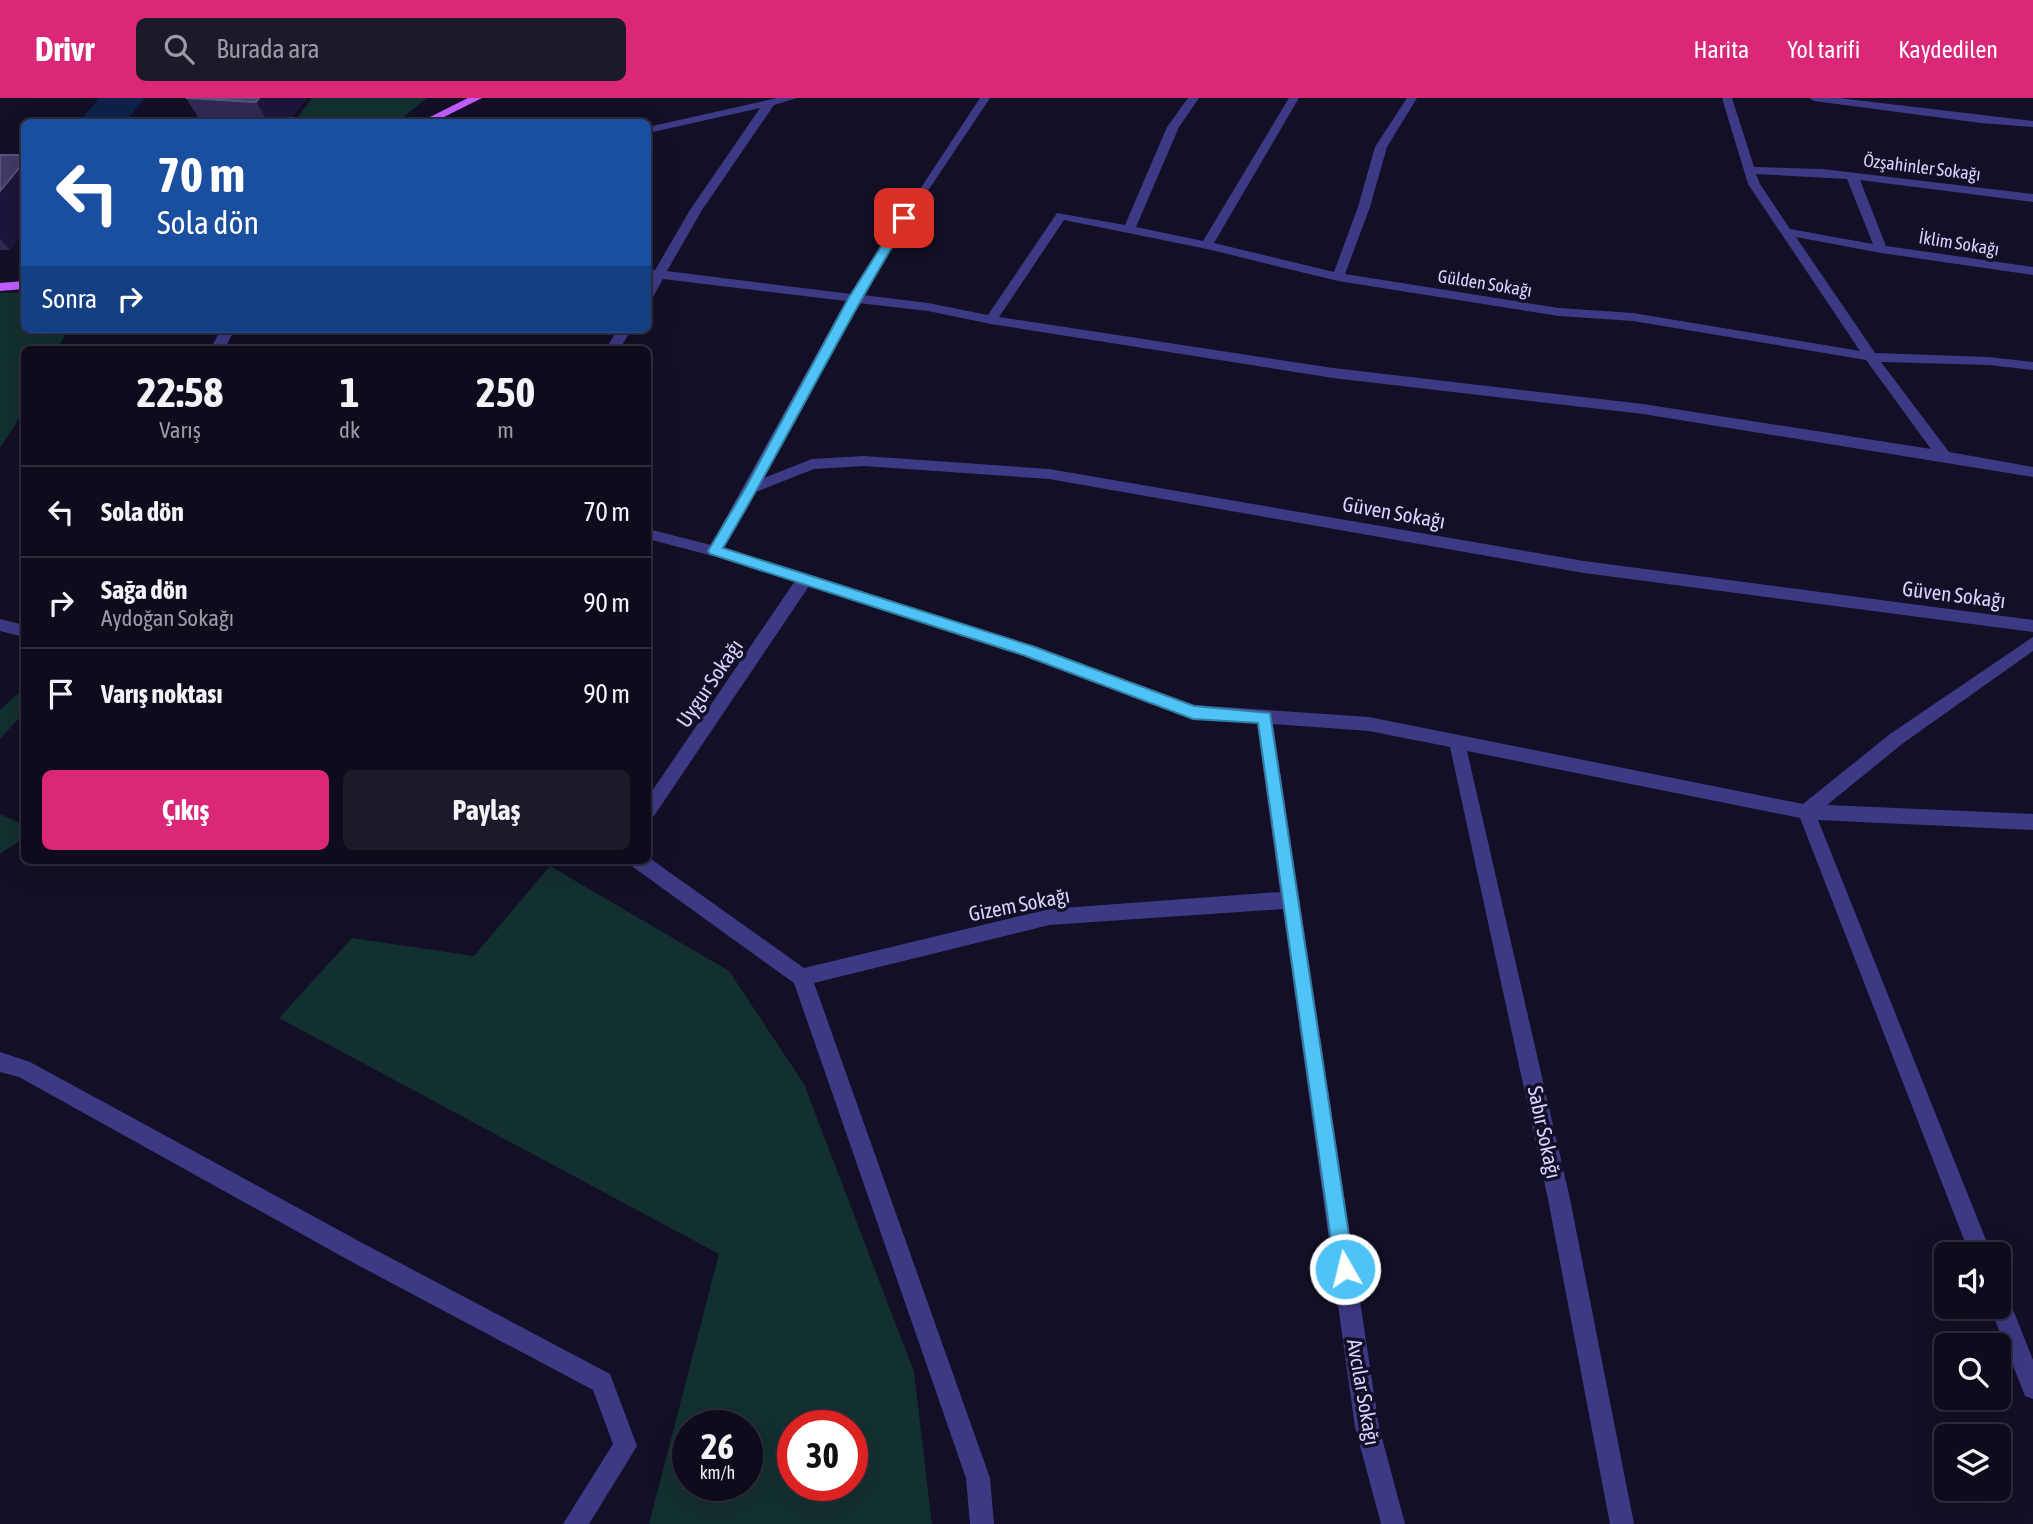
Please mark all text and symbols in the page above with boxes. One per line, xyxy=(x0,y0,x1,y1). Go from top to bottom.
search box xyxy=(136,18,626,81)
text: Drivr xyxy=(35,30,94,68)
icon: search xyxy=(160,30,198,68)
text: Burada ara xyxy=(216,34,320,64)
text: Harita xyxy=(1693,36,1749,63)
text: Yol tarifi xyxy=(1787,36,1860,63)
text: Kaydedilen xyxy=(1898,36,1998,63)
text: 70 m xyxy=(157,146,245,202)
icon: left xyxy=(42,147,133,238)
street label: Özşahinler Sokağı xyxy=(1862,149,1982,185)
pin xyxy=(874,188,934,248)
icon: arrive xyxy=(885,199,923,237)
text: Sola dön xyxy=(157,204,259,241)
street label: İklim Sokağı xyxy=(1917,226,2001,260)
street label: Gülden Sokağı xyxy=(1436,265,1534,301)
icon: right xyxy=(111,280,149,318)
text: Sonra xyxy=(42,284,97,314)
text: 22:58 xyxy=(137,368,223,416)
text: 1 xyxy=(340,368,359,416)
text: 250 xyxy=(476,368,535,416)
text: Varış xyxy=(159,417,201,443)
text: dk xyxy=(339,417,360,443)
text: m xyxy=(497,417,514,443)
street label: Güven Sokağı xyxy=(1341,491,1447,533)
icon: left xyxy=(42,493,80,531)
text: Sola dön xyxy=(101,497,184,527)
text: 70 m xyxy=(583,497,630,527)
text: Sağa dön xyxy=(101,575,187,605)
street label: Güven Sokağı xyxy=(1901,576,2007,612)
icon: right xyxy=(42,584,80,622)
text: 90 m xyxy=(583,588,630,618)
text: Aydoğan Sokağı xyxy=(101,605,234,631)
street label: Uygur Sokağı xyxy=(671,634,747,732)
icon: arrive xyxy=(42,675,80,713)
text: Varış noktası xyxy=(101,679,222,709)
text: 90 m xyxy=(583,679,630,709)
button: Çıkış xyxy=(42,770,329,850)
button: Paylaş xyxy=(343,770,630,850)
street label: Gizem Sokağı xyxy=(966,882,1072,926)
street label: Sabır Sokağı xyxy=(1523,1084,1567,1180)
position arrow xyxy=(1308,1232,1382,1306)
map controls xyxy=(1934,1242,2011,1501)
button: sound xyxy=(1934,1242,2011,1319)
button: search xyxy=(1934,1333,2011,1410)
street label: Avcılar Sokağı xyxy=(1343,1337,1385,1447)
speed limit sign: 30 xyxy=(777,1410,868,1501)
button: layers xyxy=(1934,1424,2011,1501)
text: 26 xyxy=(701,1426,734,1466)
text: km/h xyxy=(700,1462,735,1483)

